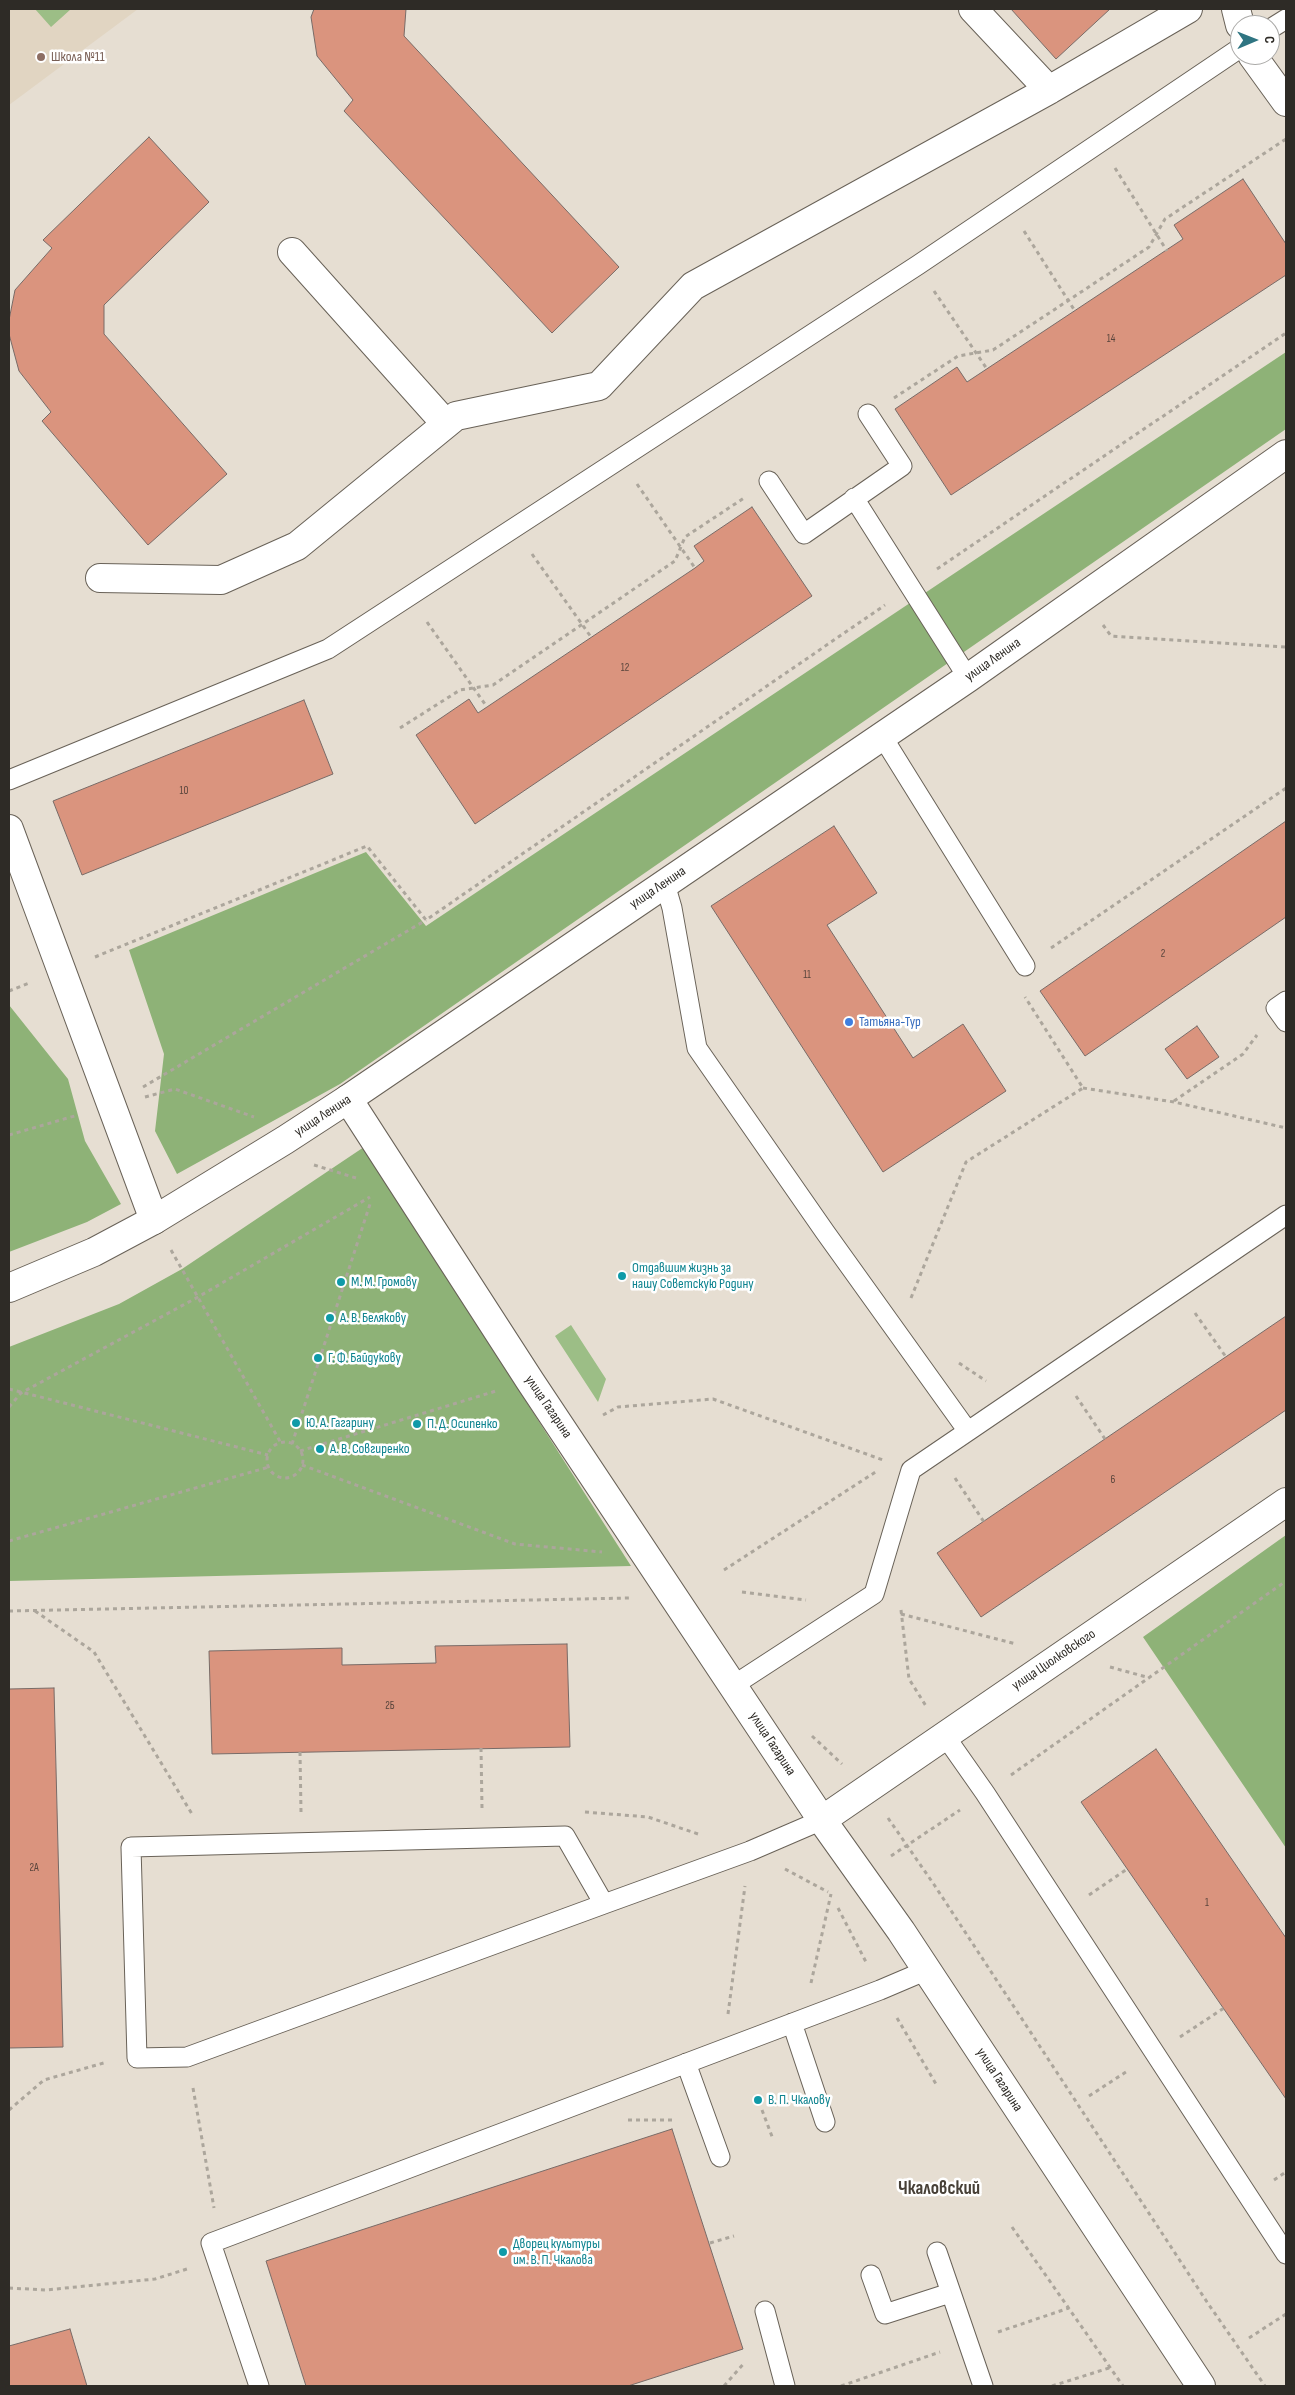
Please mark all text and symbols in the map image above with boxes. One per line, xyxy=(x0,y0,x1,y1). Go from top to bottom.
north arrow xyxy=(1230,15,1280,65)
text: С xyxy=(1261,36,1278,43)
place label: Школа №11 xyxy=(51,49,105,65)
marker: Школа №11 xyxy=(35,51,47,63)
house number: 14 xyxy=(1107,332,1115,346)
street label: улица Ленина xyxy=(962,635,1024,685)
house number: 12 xyxy=(621,661,629,675)
house number: 10 xyxy=(180,784,188,798)
street label: улица Ленина xyxy=(627,863,689,913)
house number: 2 xyxy=(1161,947,1165,961)
house number: 11 xyxy=(803,968,811,982)
place label: Татьяна-Тур xyxy=(859,1014,921,1030)
marker: Татьяна-Тур xyxy=(843,1016,855,1028)
street label: улица Ленина xyxy=(291,1091,355,1141)
place label: Отдавшим жизнь за нашу Советскую Родину xyxy=(632,1260,754,1292)
marker: Отдавшим жизнь за нашу Советскую Родину xyxy=(616,1270,628,1282)
place label: М. М. Громову xyxy=(351,1274,417,1290)
marker: М. М. Громову xyxy=(335,1276,347,1288)
place label: А. В. Белякову xyxy=(340,1310,406,1326)
marker: А. В. Белякову xyxy=(324,1312,336,1324)
place label: Г. Ф. Байдукову xyxy=(328,1350,401,1366)
marker: Г. Ф. Байдукову xyxy=(312,1352,324,1364)
street label: улица Гагарина xyxy=(521,1372,575,1442)
place label: Ю. А. Гагарину xyxy=(306,1415,374,1431)
place label: П. Д. Осипенко xyxy=(427,1416,498,1432)
marker: Ю. А. Гагарину xyxy=(290,1417,302,1429)
marker: П. Д. Осипенко xyxy=(411,1418,423,1430)
place label: А. В. Совгиренко xyxy=(330,1441,409,1457)
marker: А. В. Совгиренко xyxy=(314,1443,326,1455)
house number: 6 xyxy=(1111,1473,1115,1487)
street label: улица Циолковского xyxy=(1009,1626,1099,1694)
house number: 2Б xyxy=(385,1699,395,1713)
street label: улица Гагарина xyxy=(745,1709,799,1779)
house number: 2А xyxy=(29,1861,39,1875)
house number: 1 xyxy=(1205,1896,1209,1910)
street label: улица Гагарина xyxy=(972,2045,1026,2115)
place label: В. П. Чкалову xyxy=(768,2092,830,2108)
marker: В. П. Чкалову xyxy=(752,2094,764,2106)
district label: Чкаловский xyxy=(898,2178,980,2200)
place label: Дворец культуры им. В. П. Чкалова xyxy=(513,2236,600,2268)
marker: Дворец культуры им. В. П. Чкалова xyxy=(497,2246,509,2258)

